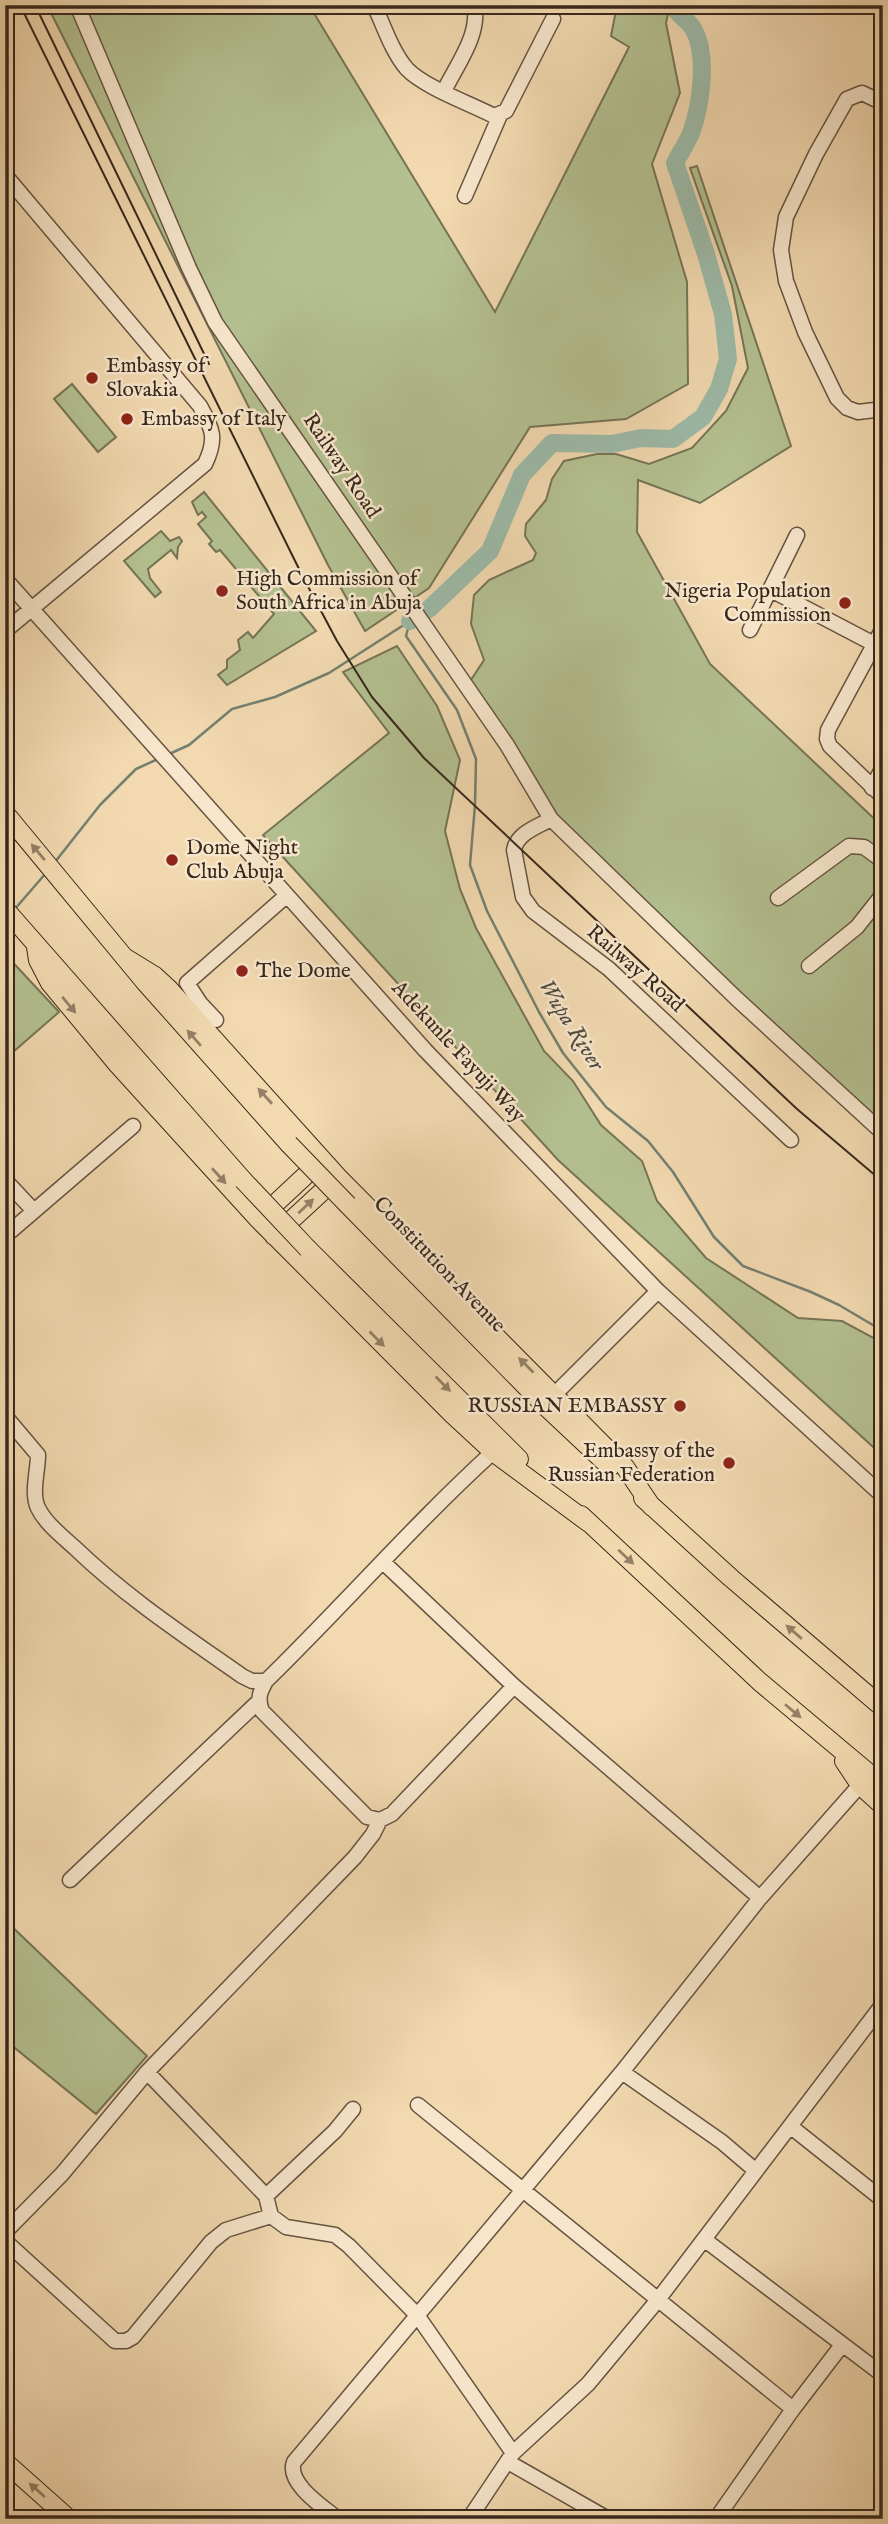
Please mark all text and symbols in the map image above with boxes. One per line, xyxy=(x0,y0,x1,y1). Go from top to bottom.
place label: Embassy of Slovakia xyxy=(106,353,209,404)
marker: Embassy of Slovakia xyxy=(84,370,100,386)
place label: Embassy of Italy xyxy=(141,406,287,433)
street label: Railway Road xyxy=(296,408,386,524)
marker: Embassy of Italy xyxy=(119,411,135,427)
place label: High Commission of South Africa in Abuja xyxy=(236,566,422,617)
place label: Nigeria Population Commission xyxy=(664,578,831,629)
marker: High Commission of South Africa in Abuja xyxy=(214,583,230,599)
marker: Nigeria Population Commission xyxy=(837,595,853,611)
place label: Dome Night Club Abuja xyxy=(186,835,298,886)
one-way arrow xyxy=(31,844,46,861)
marker: Dome Night Club Abuja xyxy=(164,852,180,868)
street label: Railway Road xyxy=(581,919,690,1019)
place label: The Dome xyxy=(256,958,351,985)
marker: The Dome xyxy=(234,963,250,979)
water label: Wupa River xyxy=(532,974,611,1077)
street label: Adekunle Fayuji Way xyxy=(385,975,531,1129)
one-way arrow xyxy=(61,996,76,1014)
one-way arrow xyxy=(186,1029,202,1047)
one-way arrow xyxy=(257,1087,273,1105)
one-way arrow xyxy=(211,1167,227,1185)
street label: Constitution Avenue xyxy=(367,1191,511,1339)
one-way arrow xyxy=(297,1199,314,1215)
one-way arrow xyxy=(368,1331,385,1347)
one-way arrow xyxy=(518,1357,534,1374)
one-way arrow xyxy=(434,1375,450,1392)
place label: RUSSIAN EMBASSY xyxy=(467,1393,668,1420)
marker: RUSSIAN EMBASSY xyxy=(672,1398,688,1414)
place label: Embassy of the Russian Federation xyxy=(547,1438,715,1489)
marker: Embassy of the Russian Federation xyxy=(721,1455,737,1471)
one-way arrow xyxy=(617,1549,634,1565)
one-way arrow xyxy=(785,1625,802,1640)
one-way arrow xyxy=(784,1703,802,1718)
one-way arrow xyxy=(29,2483,46,2499)

